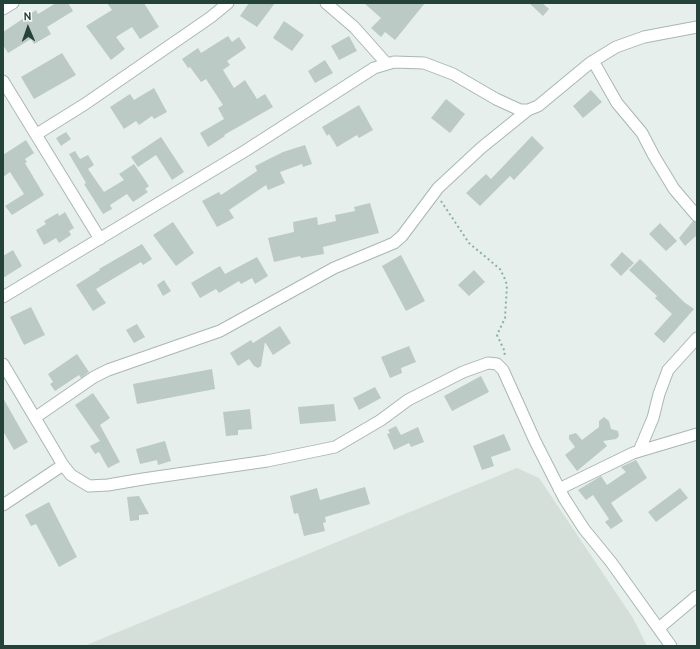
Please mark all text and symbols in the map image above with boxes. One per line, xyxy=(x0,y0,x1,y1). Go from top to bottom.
north arrow xyxy=(8,8,48,48)
text: N xyxy=(23,9,32,23)

